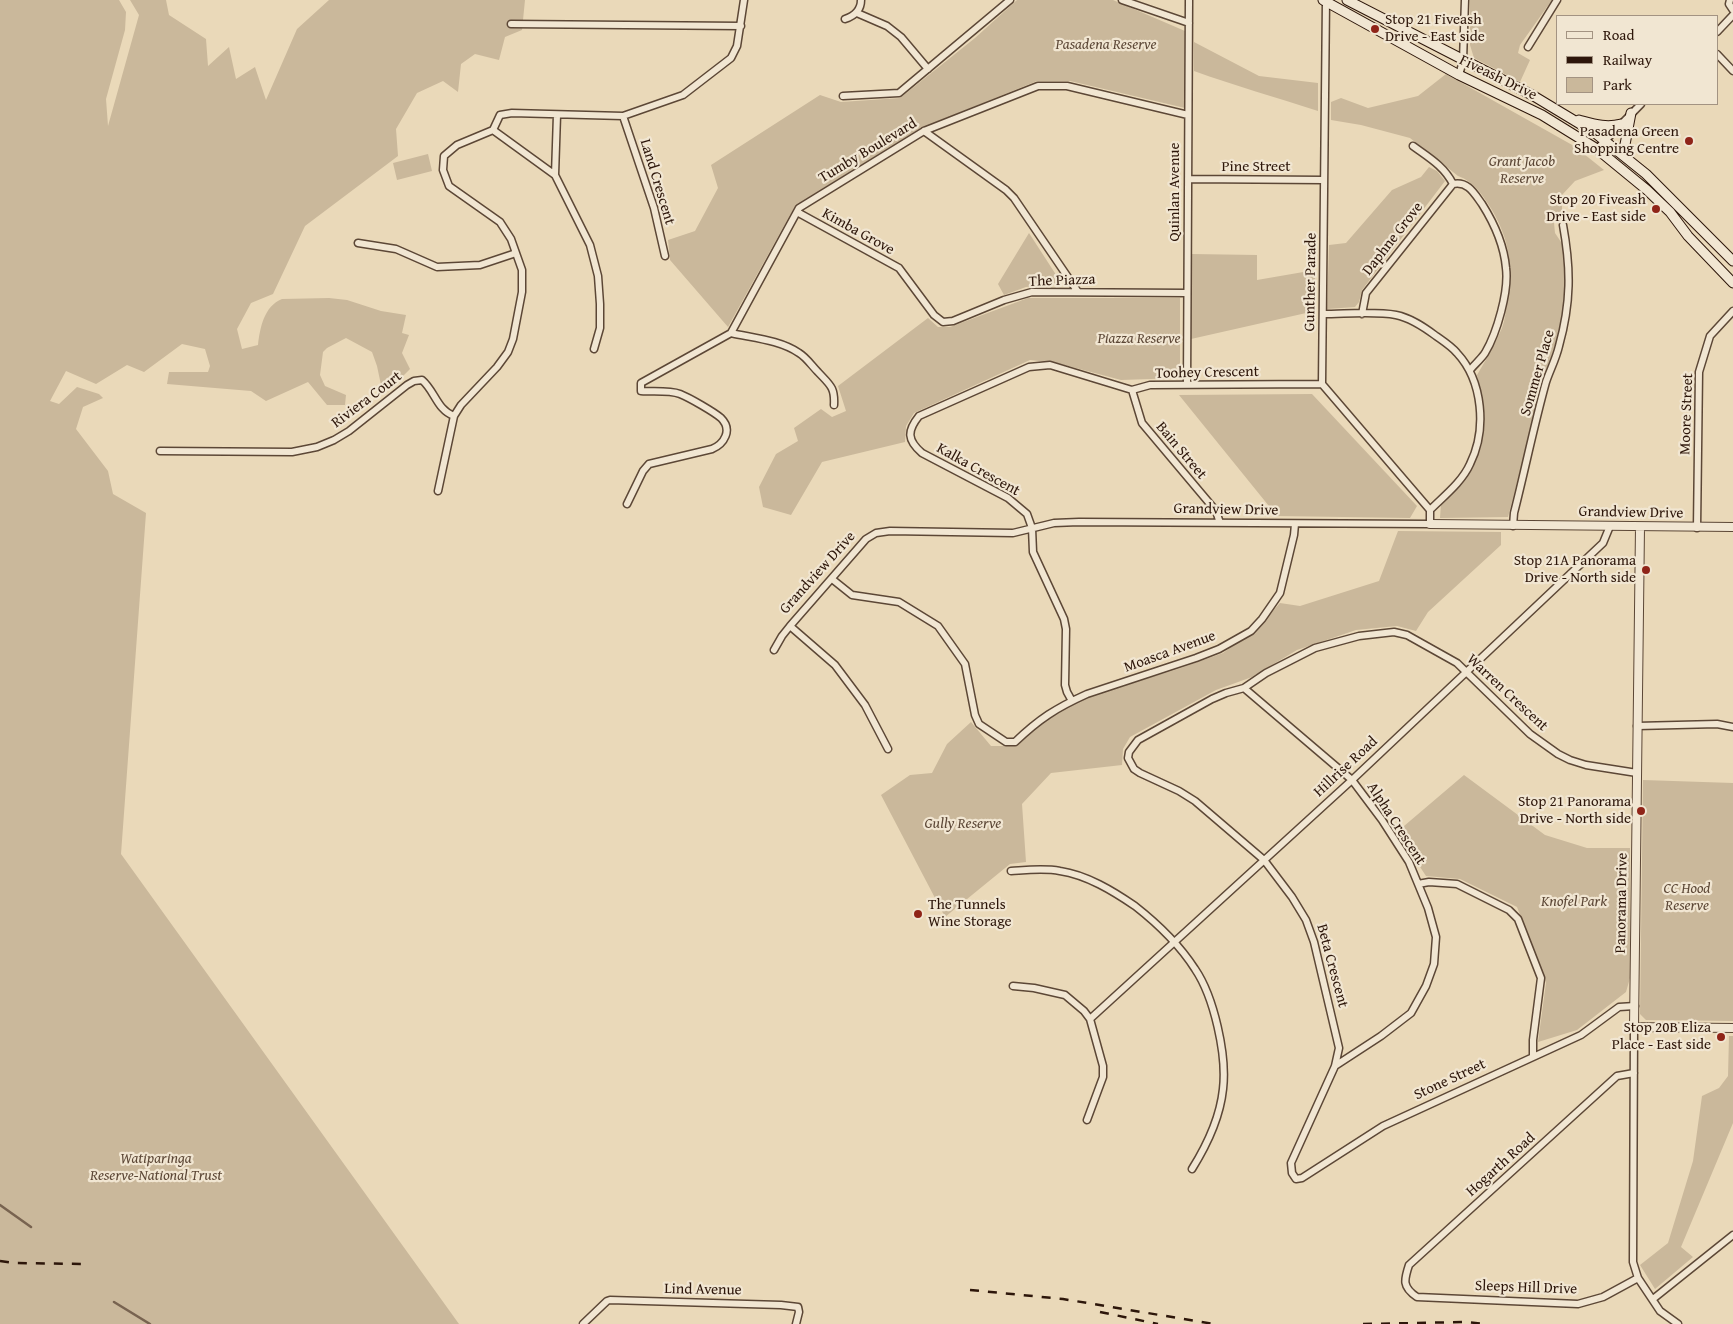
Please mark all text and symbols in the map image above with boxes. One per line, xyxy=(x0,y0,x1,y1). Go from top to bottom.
place label: Stop 21 Fiveash Drive - East side xyxy=(1385,11,1485,46)
legend xyxy=(1556,15,1718,105)
marker: Stop 21 Fiveash Drive - East side xyxy=(1369,23,1381,35)
text: Road xyxy=(1603,24,1634,45)
park label: Pasadena Reserve xyxy=(1055,36,1157,54)
text: Railway xyxy=(1603,49,1652,70)
street label: Fiveash Drive xyxy=(1456,51,1540,105)
text: Park xyxy=(1603,74,1632,95)
street label: Tumby Boulevard xyxy=(816,115,920,187)
place label: Pasadena Green Shopping Centre xyxy=(1574,123,1679,158)
marker: Pasadena Green Shopping Centre xyxy=(1683,135,1695,147)
street label: Land Crescent xyxy=(635,137,679,227)
street label: Quinlan Avenue xyxy=(1166,143,1184,241)
park label: Grant Jacob Reserve xyxy=(1489,153,1555,188)
street label: Pine Street xyxy=(1222,158,1290,176)
place label: Stop 20 Fiveash Drive - East side xyxy=(1546,191,1646,226)
street label: Daphne Grove xyxy=(1359,199,1427,279)
marker: Stop 20 Fiveash Drive - East side xyxy=(1650,203,1662,215)
street label: Kimba Grove xyxy=(819,205,897,259)
street label: Gunther Parade xyxy=(1301,232,1321,332)
street label: The Piazza xyxy=(1028,271,1096,291)
street label: Sommer Place xyxy=(1517,328,1559,418)
park label: Piazza Reserve xyxy=(1097,330,1181,348)
street label: Toohey Crescent xyxy=(1155,363,1259,383)
street label: Riviera Court xyxy=(328,368,406,432)
street label: Moore Street xyxy=(1677,373,1697,455)
street label: Bain Street xyxy=(1152,419,1210,483)
street label: Kalka Crescent xyxy=(933,440,1023,500)
street label: Grandview Drive xyxy=(1173,500,1279,520)
street label: Grandview Drive xyxy=(1578,503,1684,523)
street label: Grandview Drive xyxy=(776,528,860,618)
place label: Stop 21A Panorama Drive - North side xyxy=(1514,552,1636,587)
marker: Stop 21A Panorama Drive - North side xyxy=(1640,564,1652,576)
street label: Moasca Avenue xyxy=(1122,627,1218,677)
street label: Warren Crescent xyxy=(1463,651,1551,735)
street label: Hillrise Road xyxy=(1310,733,1382,801)
street label: Alpha Crescent xyxy=(1363,779,1429,869)
place label: Stop 21 Panorama Drive - North side xyxy=(1518,793,1631,828)
marker: Stop 21 Panorama Drive - North side xyxy=(1635,805,1647,817)
park label: Gully Reserve xyxy=(925,815,1001,833)
street label: Panorama Drive xyxy=(1612,853,1632,953)
park label: CC Hood Reserve xyxy=(1663,880,1711,915)
park label: Knofel Park xyxy=(1541,893,1607,911)
place label: The Tunnels Wine Storage xyxy=(928,896,1012,931)
marker: The Tunnels Wine Storage xyxy=(912,908,924,920)
street label: Beta Crescent xyxy=(1312,922,1352,1010)
place label: Stop 20B Eliza Place - East side xyxy=(1612,1019,1711,1054)
marker: Stop 20B Eliza Place - East side xyxy=(1715,1031,1727,1043)
street label: Stone Street xyxy=(1411,1056,1489,1104)
street label: Hogarth Road xyxy=(1463,1129,1539,1201)
park label: Watiparinga Reserve-National Trust xyxy=(90,1150,222,1185)
street label: Sleeps Hill Drive xyxy=(1474,1277,1578,1299)
street label: Lind Avenue xyxy=(664,1280,742,1300)

